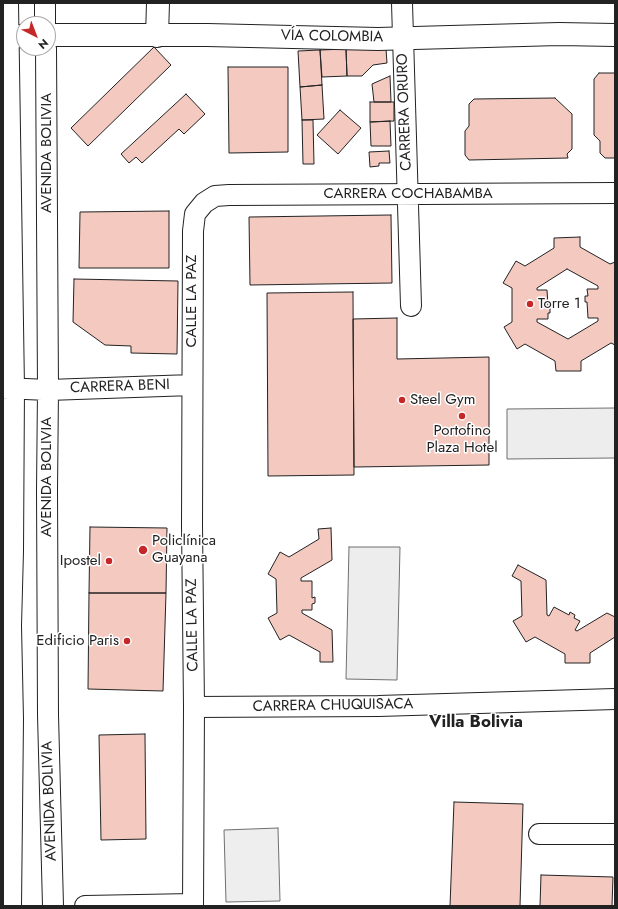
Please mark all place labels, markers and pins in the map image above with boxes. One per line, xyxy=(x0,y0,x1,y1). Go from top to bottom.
place label: Torre 1 xyxy=(538,295,581,313)
marker: Torre 1 xyxy=(525,299,535,309)
place label: Steel Gym xyxy=(410,391,475,409)
marker: Steel Gym xyxy=(397,395,407,405)
marker: Portofino Plaza Hotel xyxy=(457,411,467,421)
place label: Portofino Plaza Hotel xyxy=(426,422,498,457)
place label: Policlínica Guayana xyxy=(152,532,216,567)
marker: Policlínica Guayana xyxy=(137,544,149,556)
place label: Ipostel xyxy=(60,552,101,570)
marker: Ipostel xyxy=(104,556,114,566)
place label: Edificio Paris xyxy=(36,632,119,650)
marker: Edificio Paris xyxy=(122,636,132,646)

